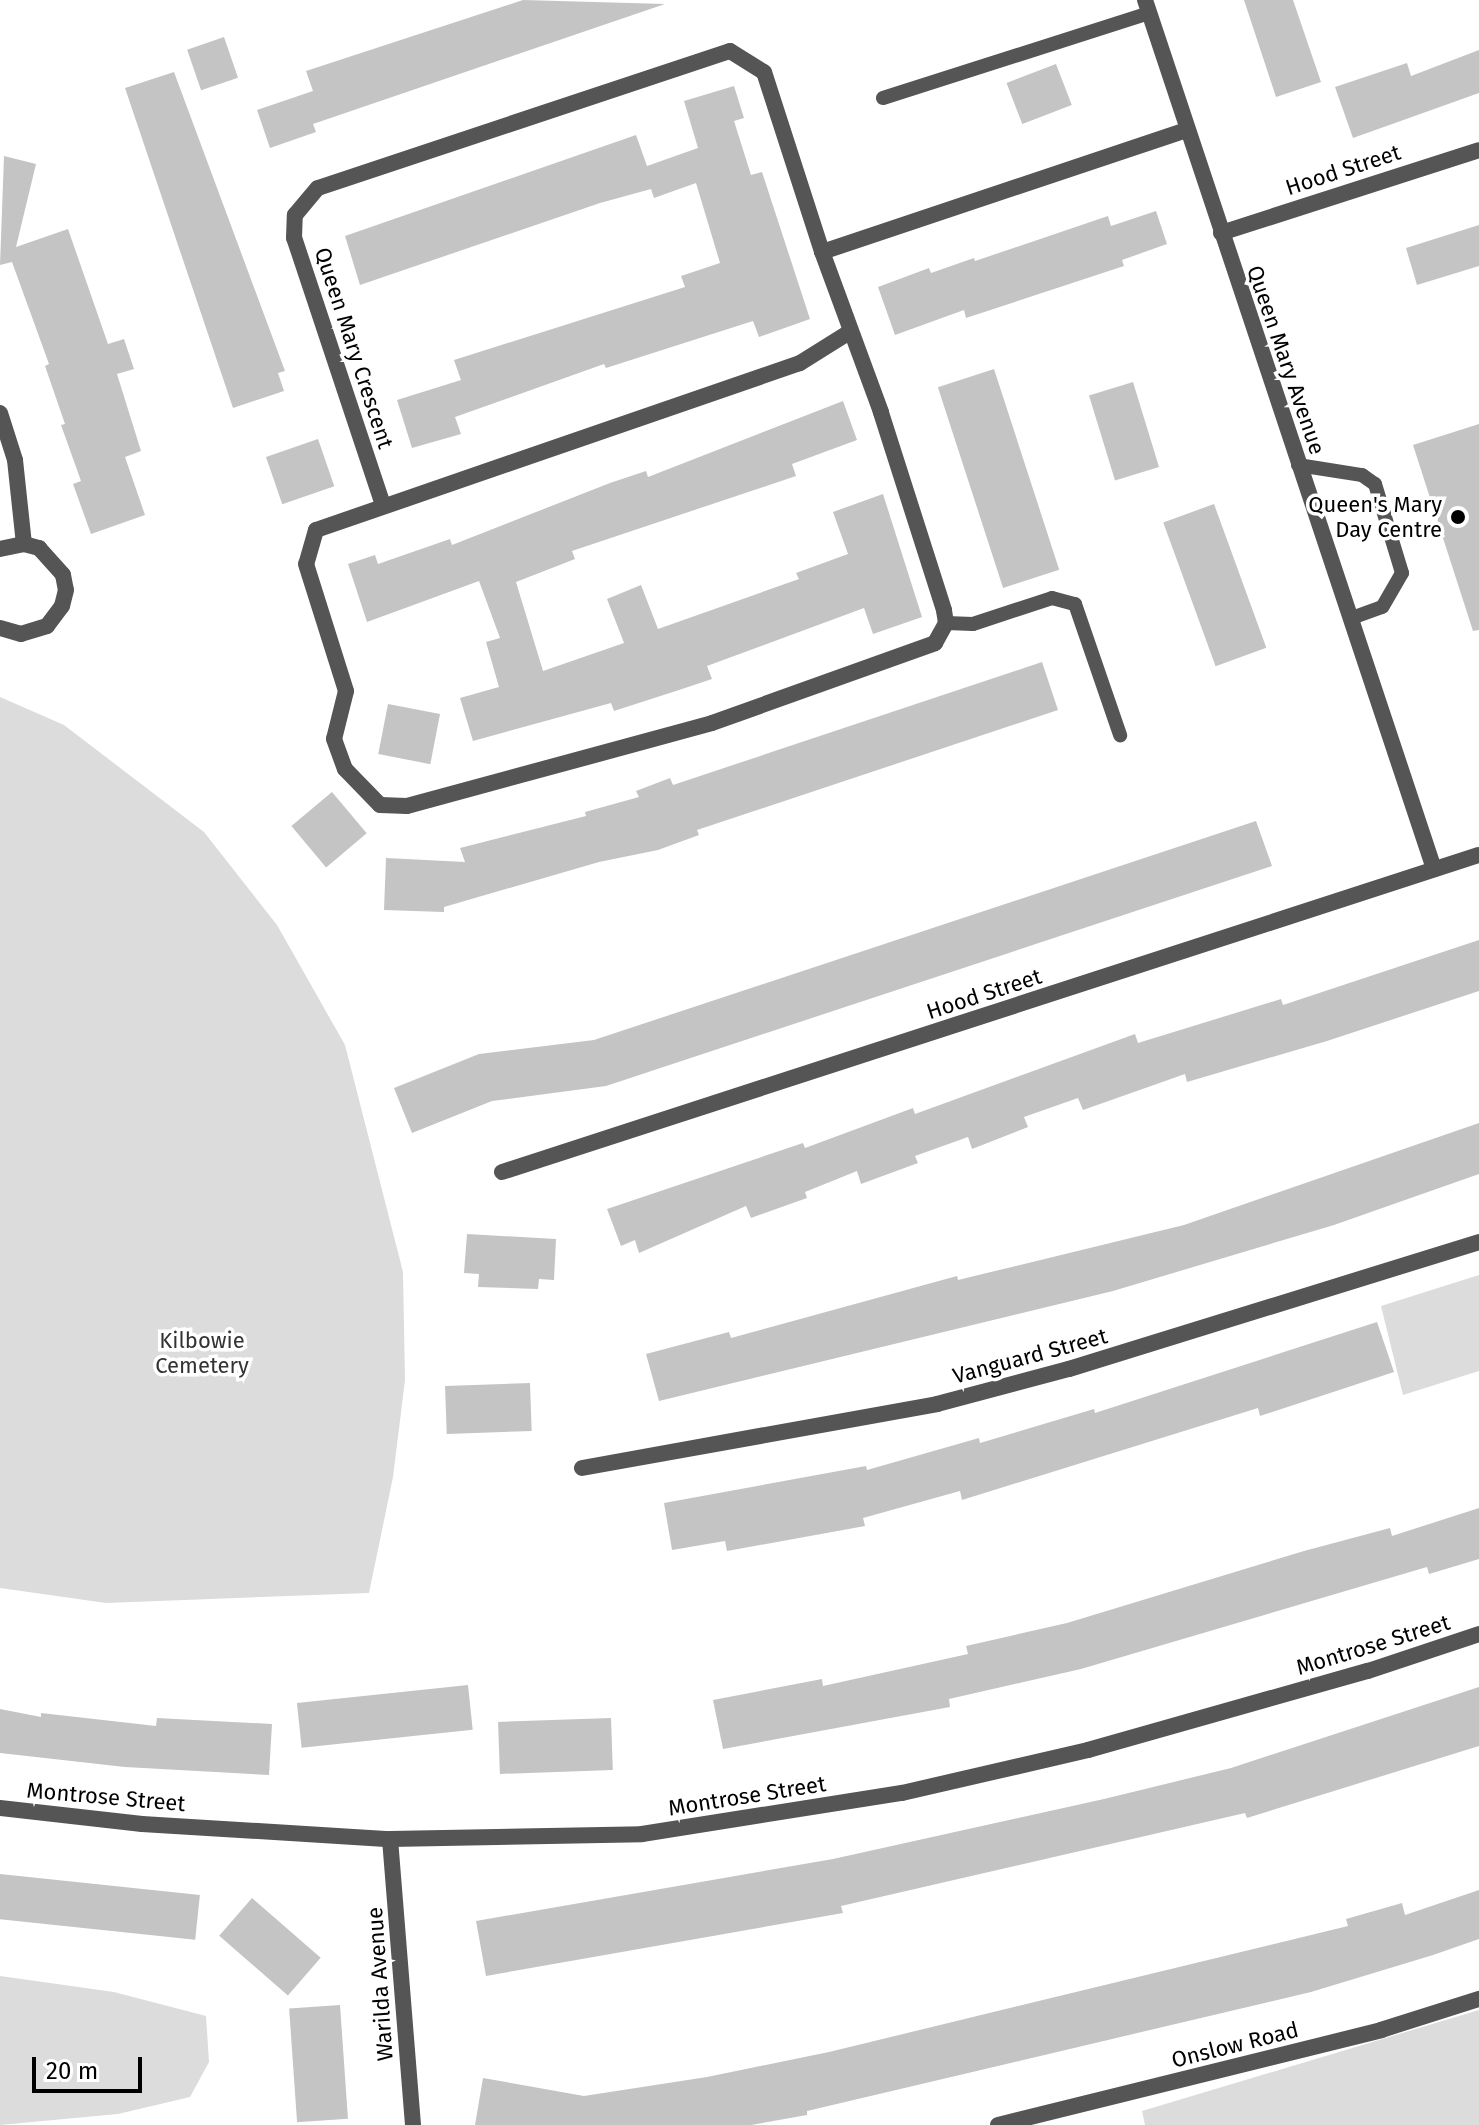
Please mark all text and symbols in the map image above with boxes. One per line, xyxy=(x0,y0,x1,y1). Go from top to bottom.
street label: Hood Street xyxy=(1282,139,1404,201)
street label: Queen Mary Crescent xyxy=(309,244,399,452)
street label: Queen Mary Avenue xyxy=(1241,262,1331,458)
place label: Queen's Mary Day Centre xyxy=(1308,491,1442,542)
marker: Queen's Mary Day Centre xyxy=(1449,508,1467,526)
street label: Hood Street xyxy=(923,963,1045,1025)
street label: Vanguard Street xyxy=(950,1323,1110,1389)
park label: Kilbowie Cemetery xyxy=(155,1327,249,1378)
street label: Montrose Street xyxy=(1293,1609,1453,1681)
street label: Montrose Street xyxy=(666,1771,828,1821)
street label: Montrose Street xyxy=(26,1777,186,1817)
street label: Warilda Avenue xyxy=(361,1906,399,2062)
street label: Onslow Road xyxy=(1169,2016,1301,2074)
scale bar xyxy=(36,2041,146,2091)
text: 20 m xyxy=(46,2057,98,2085)

